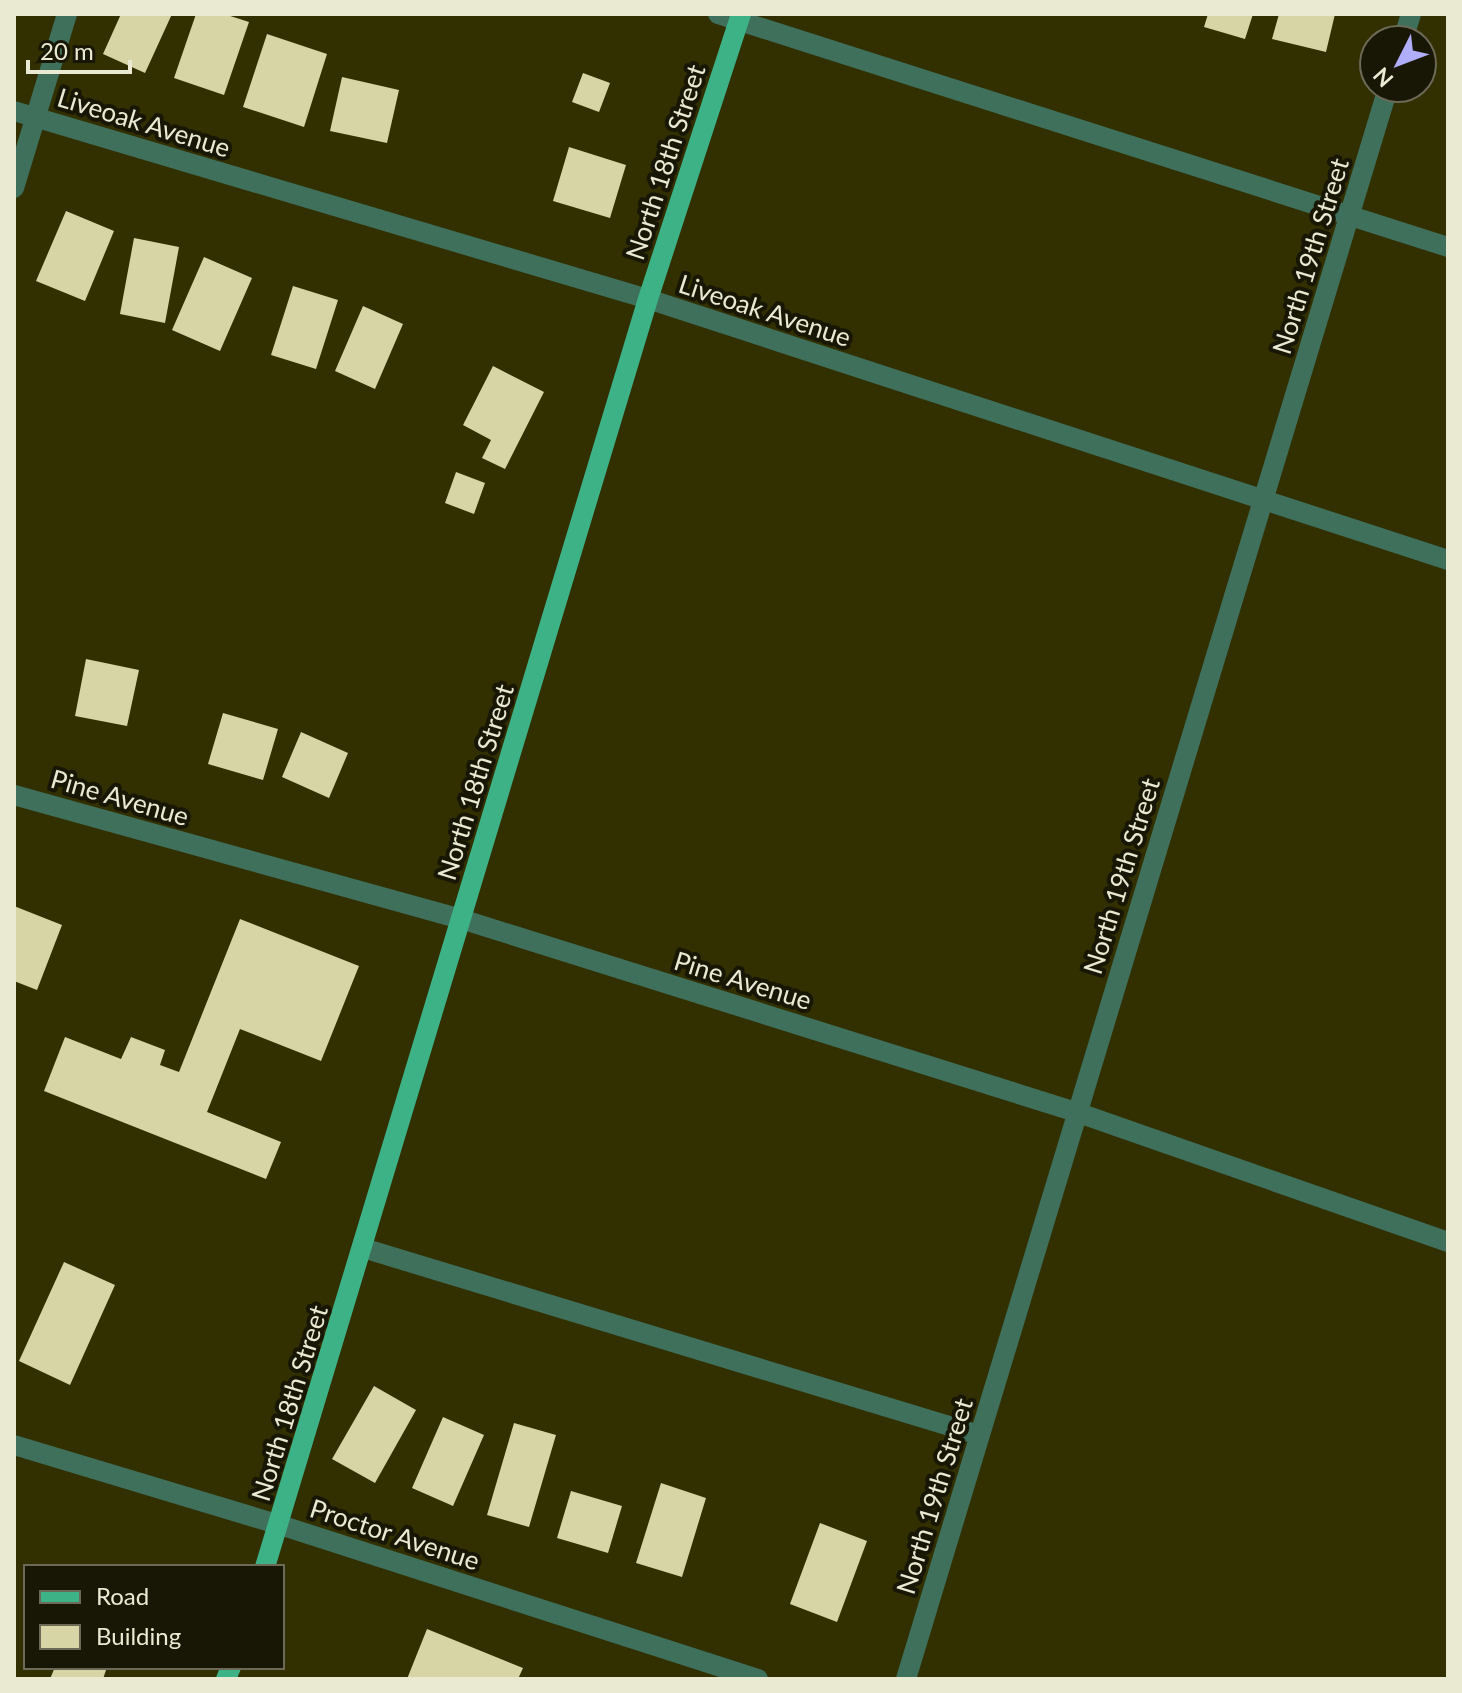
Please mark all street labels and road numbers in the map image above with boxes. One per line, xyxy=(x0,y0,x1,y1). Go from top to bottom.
street label: North 18th Street xyxy=(618,60,712,264)
street label: Liveoak Avenue xyxy=(54,81,234,163)
street label: North 19th Street xyxy=(1265,153,1355,358)
street label: Liveoak Avenue xyxy=(675,267,855,353)
street label: North 18th Street xyxy=(430,679,520,884)
street label: Pine Avenue xyxy=(47,762,193,832)
street label: North 19th Street xyxy=(1076,773,1166,978)
street label: Pine Avenue xyxy=(670,944,816,1016)
street label: North 18th Street xyxy=(244,1300,334,1505)
street label: North 19th Street xyxy=(889,1393,979,1598)
street label: Proctor Avenue xyxy=(306,1492,484,1576)

